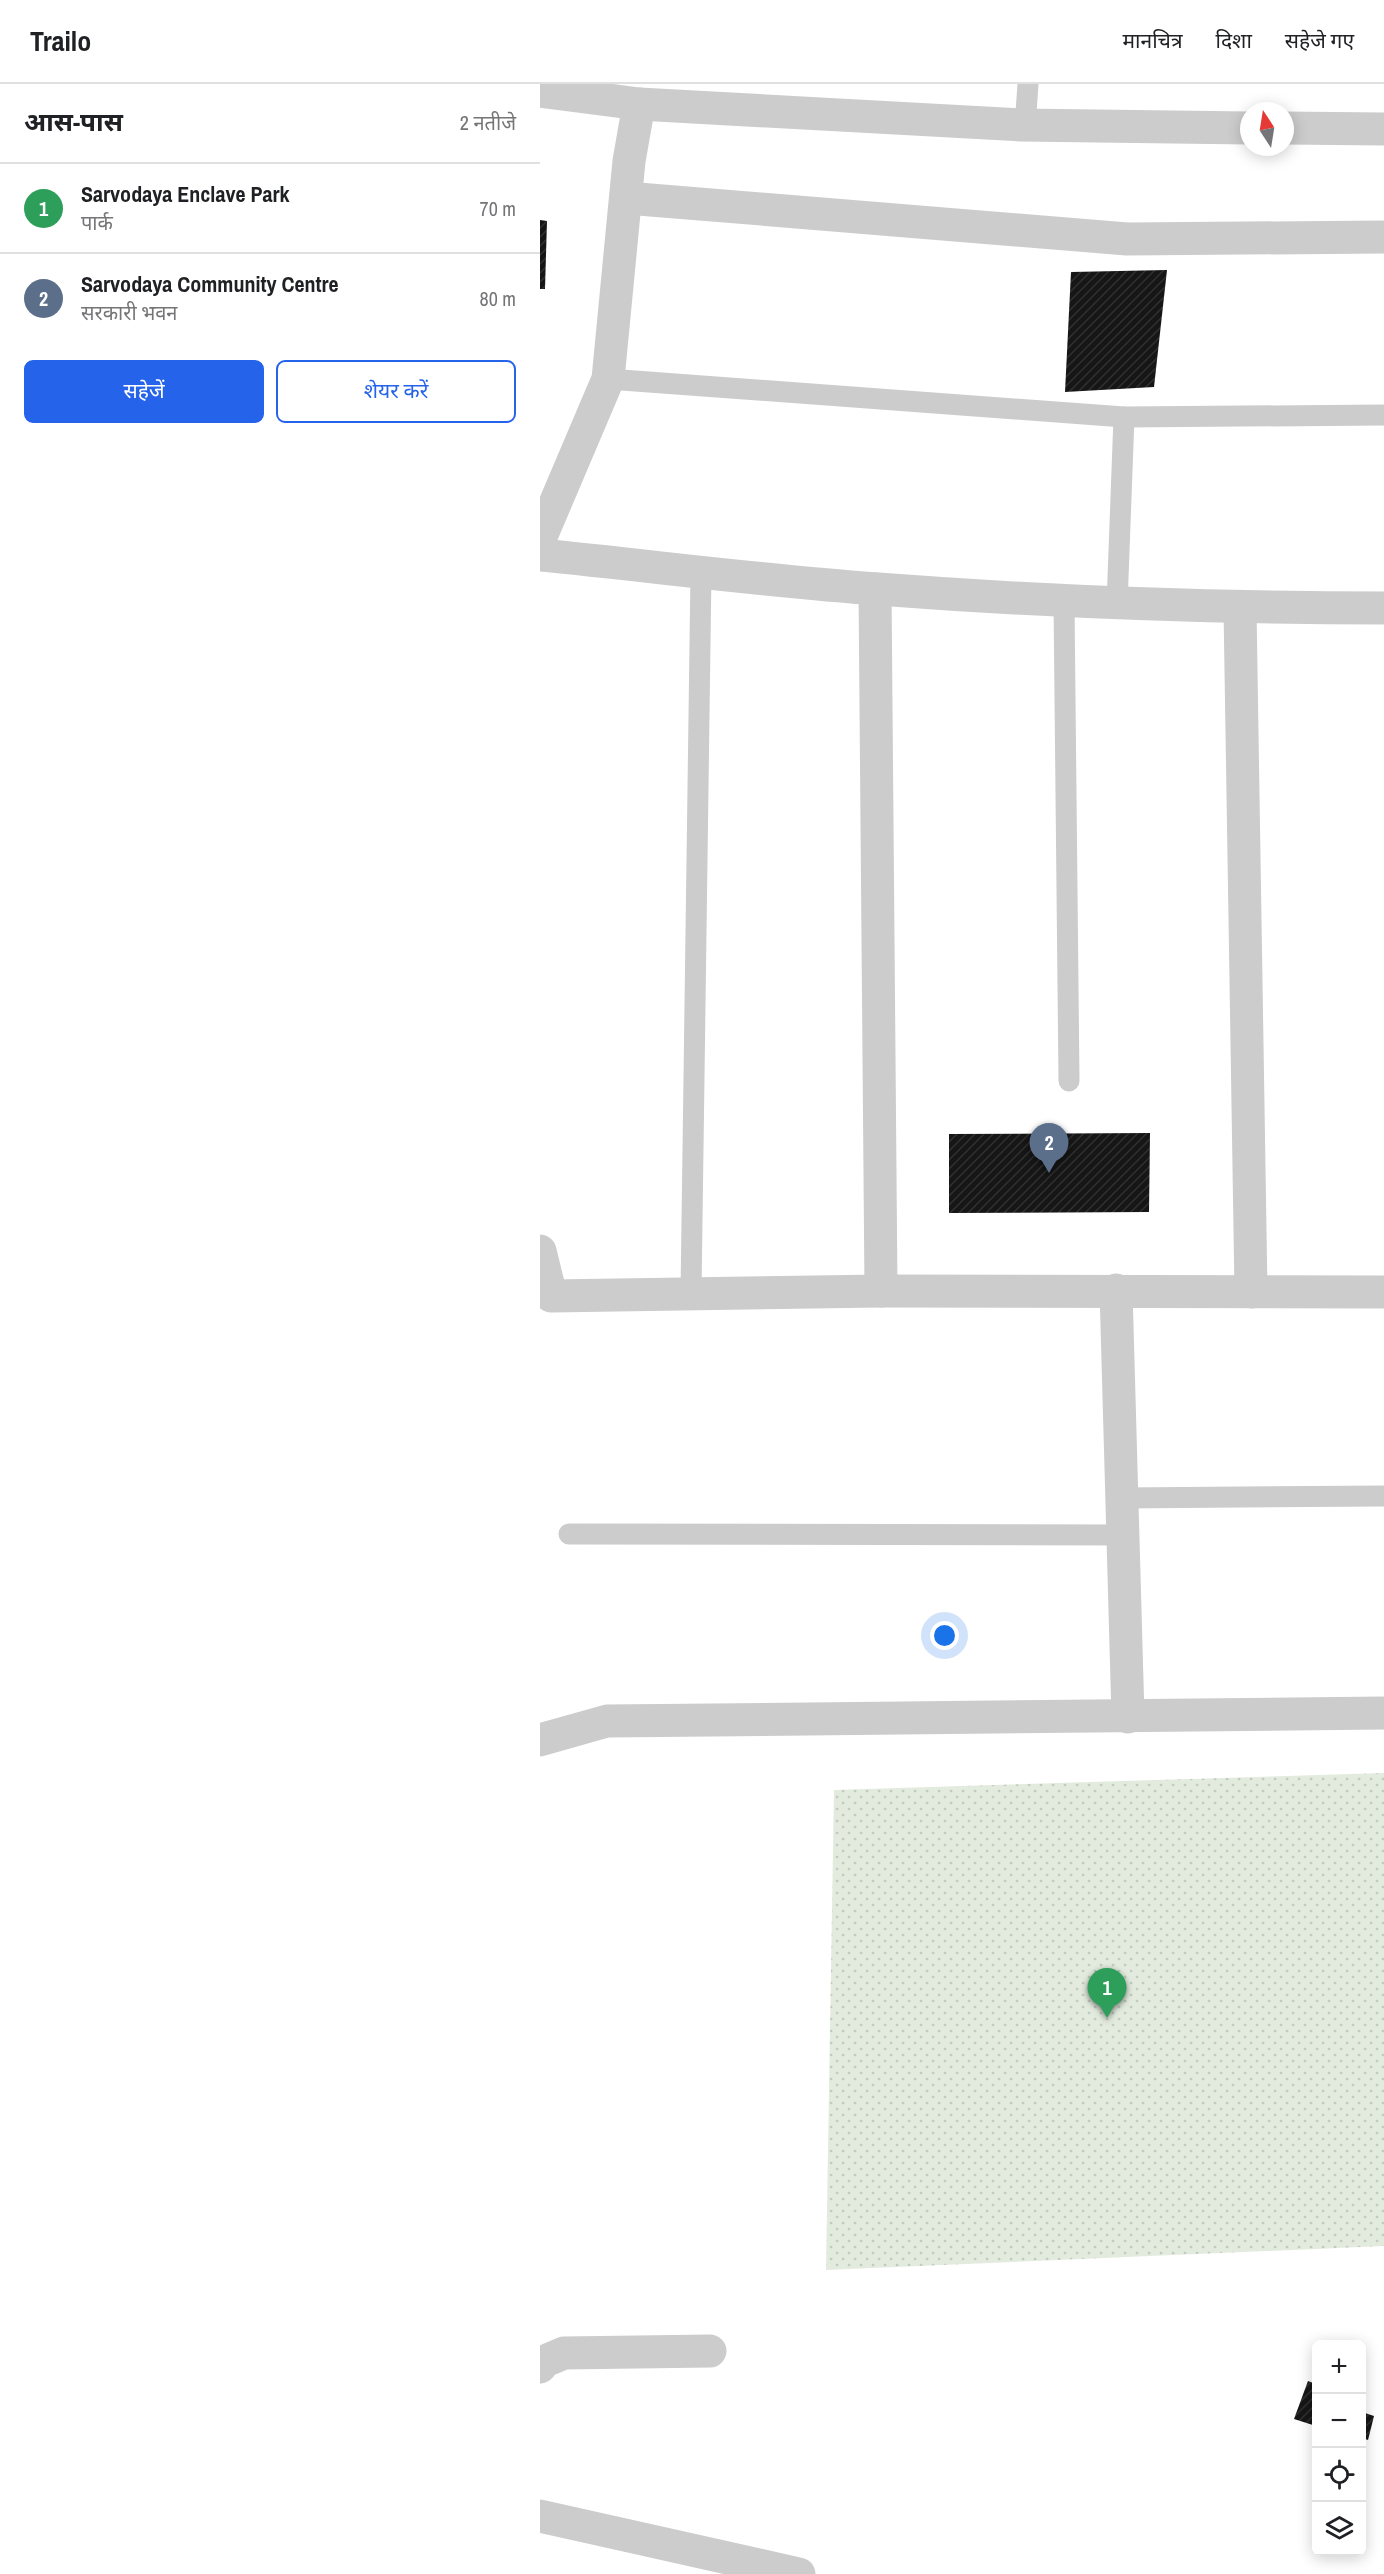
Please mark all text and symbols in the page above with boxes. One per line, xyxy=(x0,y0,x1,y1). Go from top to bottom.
text: Trailo xyxy=(30,22,91,60)
text: मानचित्र xyxy=(1123,26,1183,55)
text: दिशा xyxy=(1216,26,1252,55)
text: सहेजे गए xyxy=(1285,26,1354,55)
north arrow xyxy=(1240,102,1294,156)
text: आस-पास xyxy=(24,104,123,139)
text: 2 नतीजे xyxy=(460,109,516,136)
text: Sarvodaya Enclave Park xyxy=(81,179,290,209)
text: 1 xyxy=(39,195,48,222)
text: 70 m xyxy=(480,195,516,222)
text: पार्क xyxy=(81,209,113,236)
text: Sarvodaya Community Centre xyxy=(81,269,339,299)
text: 2 xyxy=(39,285,48,312)
text: 80 m xyxy=(480,285,516,312)
text: सरकारी भवन xyxy=(81,299,177,326)
button: सहेजें xyxy=(24,360,264,423)
button: शेयर करें xyxy=(276,360,516,423)
pin: 2 xyxy=(1030,1124,1068,1173)
your location xyxy=(930,1621,959,1650)
pin: 1 xyxy=(1088,1968,1126,2018)
map controls xyxy=(1312,2340,1366,2556)
button: + xyxy=(1312,2340,1366,2394)
button: − xyxy=(1312,2394,1366,2448)
button: locate xyxy=(1312,2448,1366,2502)
button: layers xyxy=(1312,2502,1366,2556)

